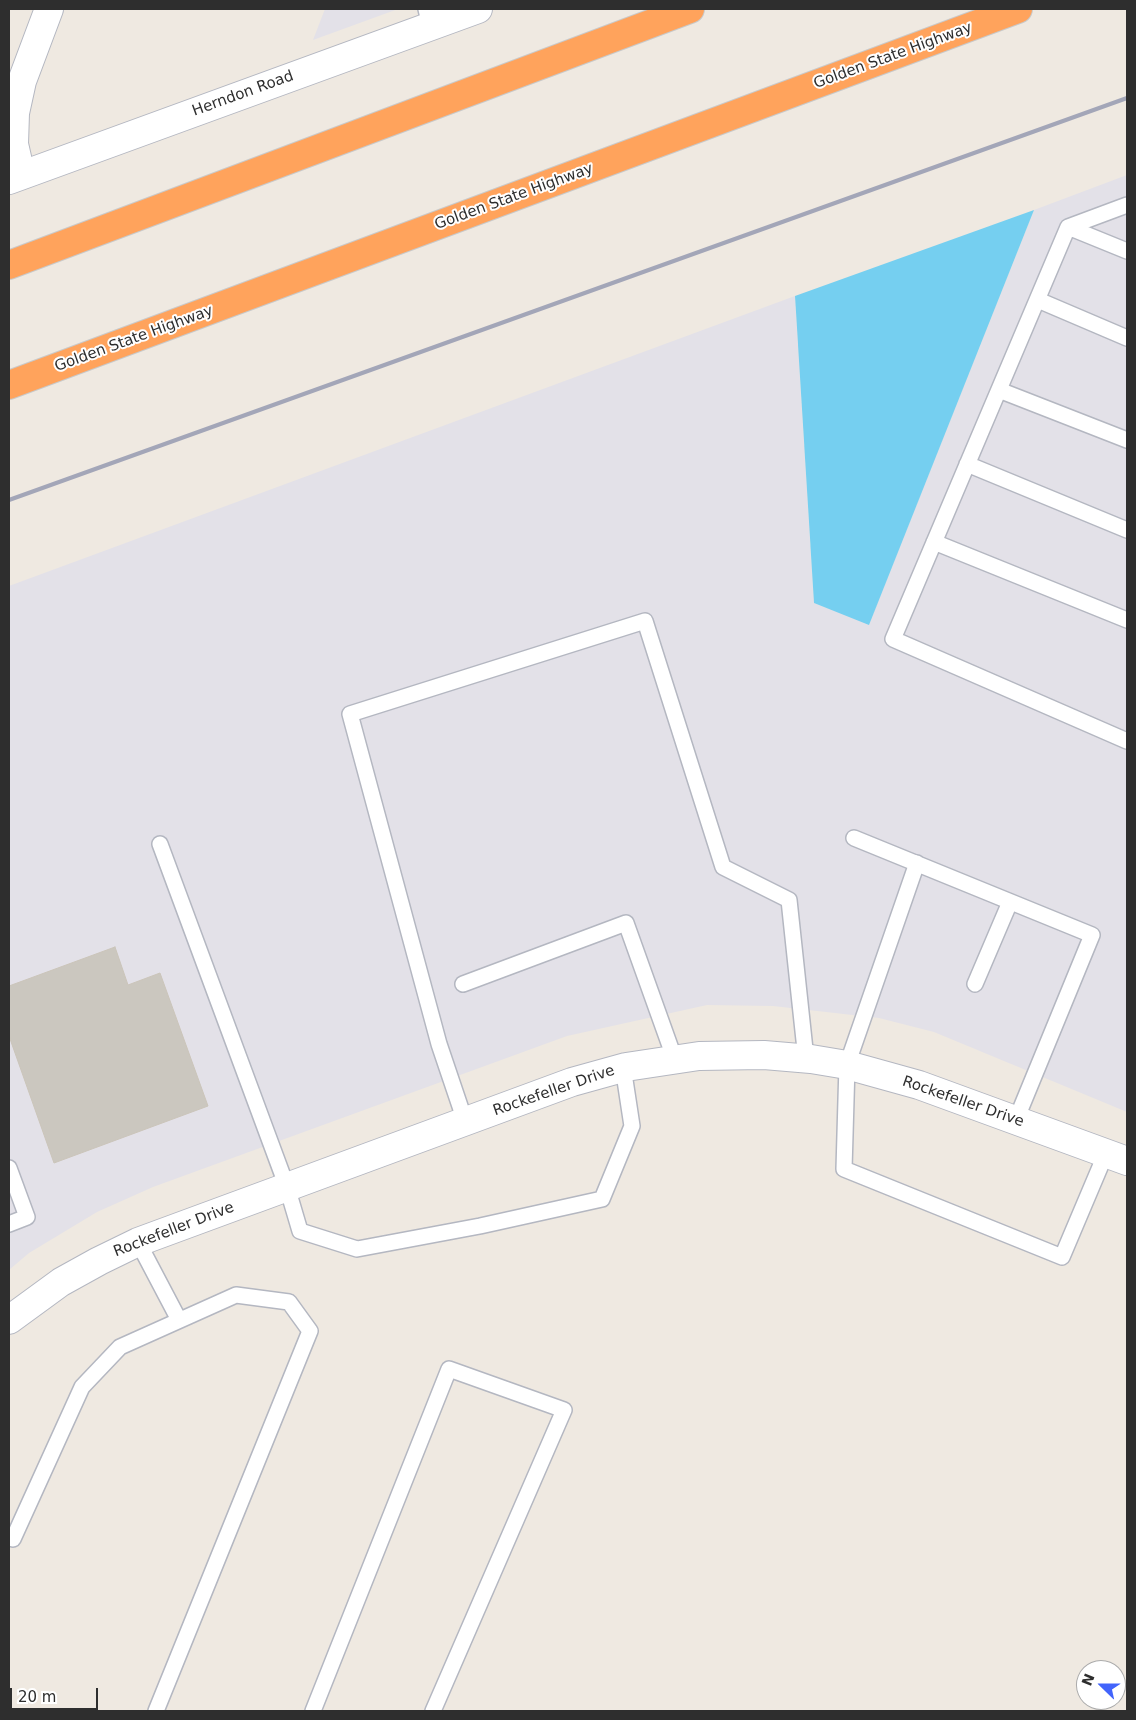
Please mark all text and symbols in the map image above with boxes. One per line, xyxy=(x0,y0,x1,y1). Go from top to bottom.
street label: Golden State Highway xyxy=(811,19,975,93)
street label: Herndon Road xyxy=(190,67,296,121)
street label: Golden State Highway xyxy=(432,160,596,234)
street label: Golden State Highway xyxy=(52,302,216,376)
street label: Rockefeller Drive xyxy=(491,1062,617,1120)
street label: Rockefeller Drive xyxy=(900,1073,1026,1131)
street label: Rockefeller Drive xyxy=(111,1199,237,1261)
north arrow xyxy=(1076,1660,1126,1710)
text: N xyxy=(1078,1671,1098,1688)
scale bar xyxy=(12,1678,100,1710)
text: 20 m xyxy=(18,1688,56,1706)

